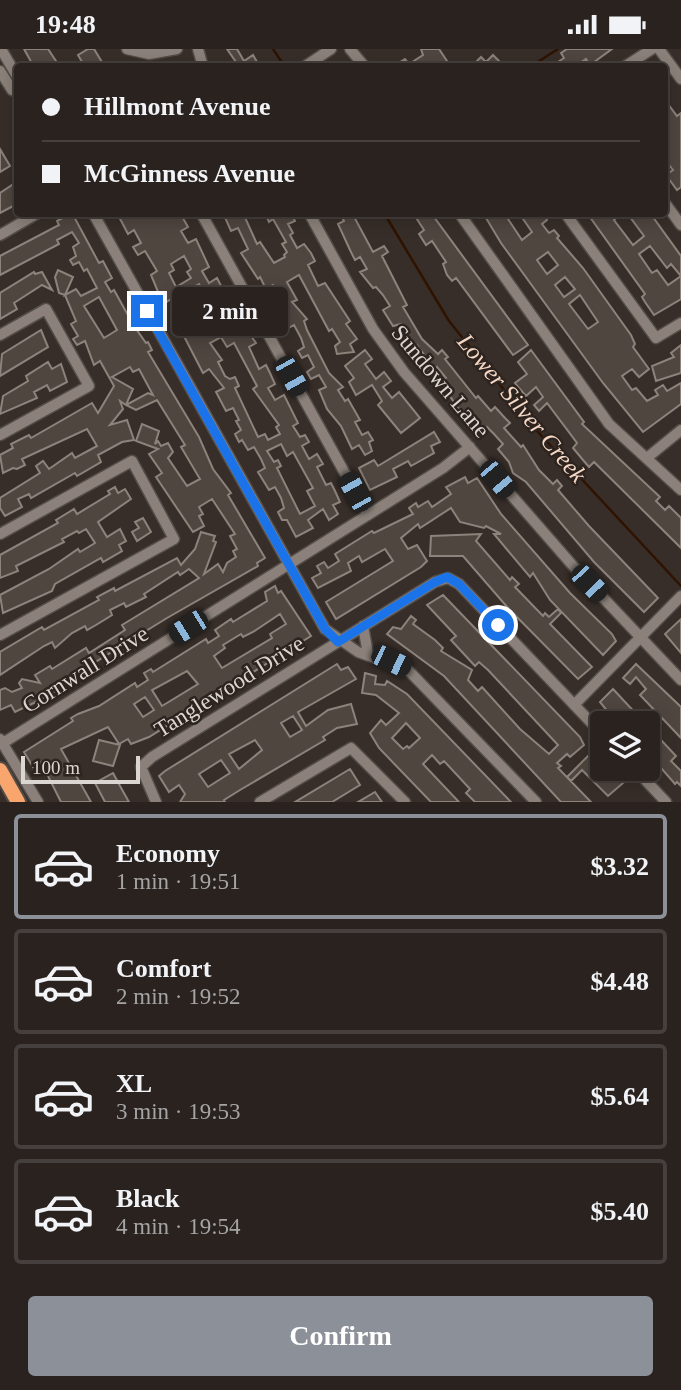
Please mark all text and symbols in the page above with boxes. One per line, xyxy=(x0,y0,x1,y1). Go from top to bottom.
text: 19:48 xyxy=(35,10,96,39)
text: Hillmont Avenue xyxy=(84,92,271,121)
text: McGinness Avenue xyxy=(84,159,295,188)
callout: 2 min xyxy=(172,287,287,335)
route end xyxy=(131,295,163,327)
text: 2 min xyxy=(202,299,258,324)
street label: Sundown Lane xyxy=(386,320,495,442)
water label: Lower Silver Creek xyxy=(452,328,592,488)
car xyxy=(272,353,311,399)
car xyxy=(476,456,519,502)
car xyxy=(336,469,375,515)
car xyxy=(567,561,612,605)
car xyxy=(165,607,212,647)
route start xyxy=(482,609,514,641)
street label: Cornwall Drive xyxy=(18,621,153,718)
street label: Tanglewood Drive xyxy=(150,630,309,742)
car xyxy=(368,642,415,680)
map controls xyxy=(590,711,660,781)
button: layers xyxy=(590,711,660,781)
scale bar xyxy=(21,753,140,785)
text: 100 m xyxy=(32,757,80,778)
icon: car xyxy=(32,835,95,898)
text: Economy xyxy=(116,839,220,868)
text: $3.32 xyxy=(591,852,649,881)
text: 1 min · 19:51 xyxy=(116,869,241,894)
icon: car xyxy=(32,950,95,1013)
text: Comfort xyxy=(116,954,211,983)
text: $4.48 xyxy=(591,967,649,996)
text: 2 min · 19:52 xyxy=(116,984,241,1009)
icon: car xyxy=(32,1065,95,1128)
text: XL xyxy=(116,1069,152,1098)
text: $5.64 xyxy=(591,1082,649,1111)
text: 3 min · 19:53 xyxy=(116,1099,241,1124)
icon: car xyxy=(32,1180,95,1243)
text: Black xyxy=(116,1184,180,1213)
text: $5.40 xyxy=(591,1197,649,1226)
text: 4 min · 19:54 xyxy=(116,1214,241,1239)
button: Confirm xyxy=(28,1296,653,1376)

